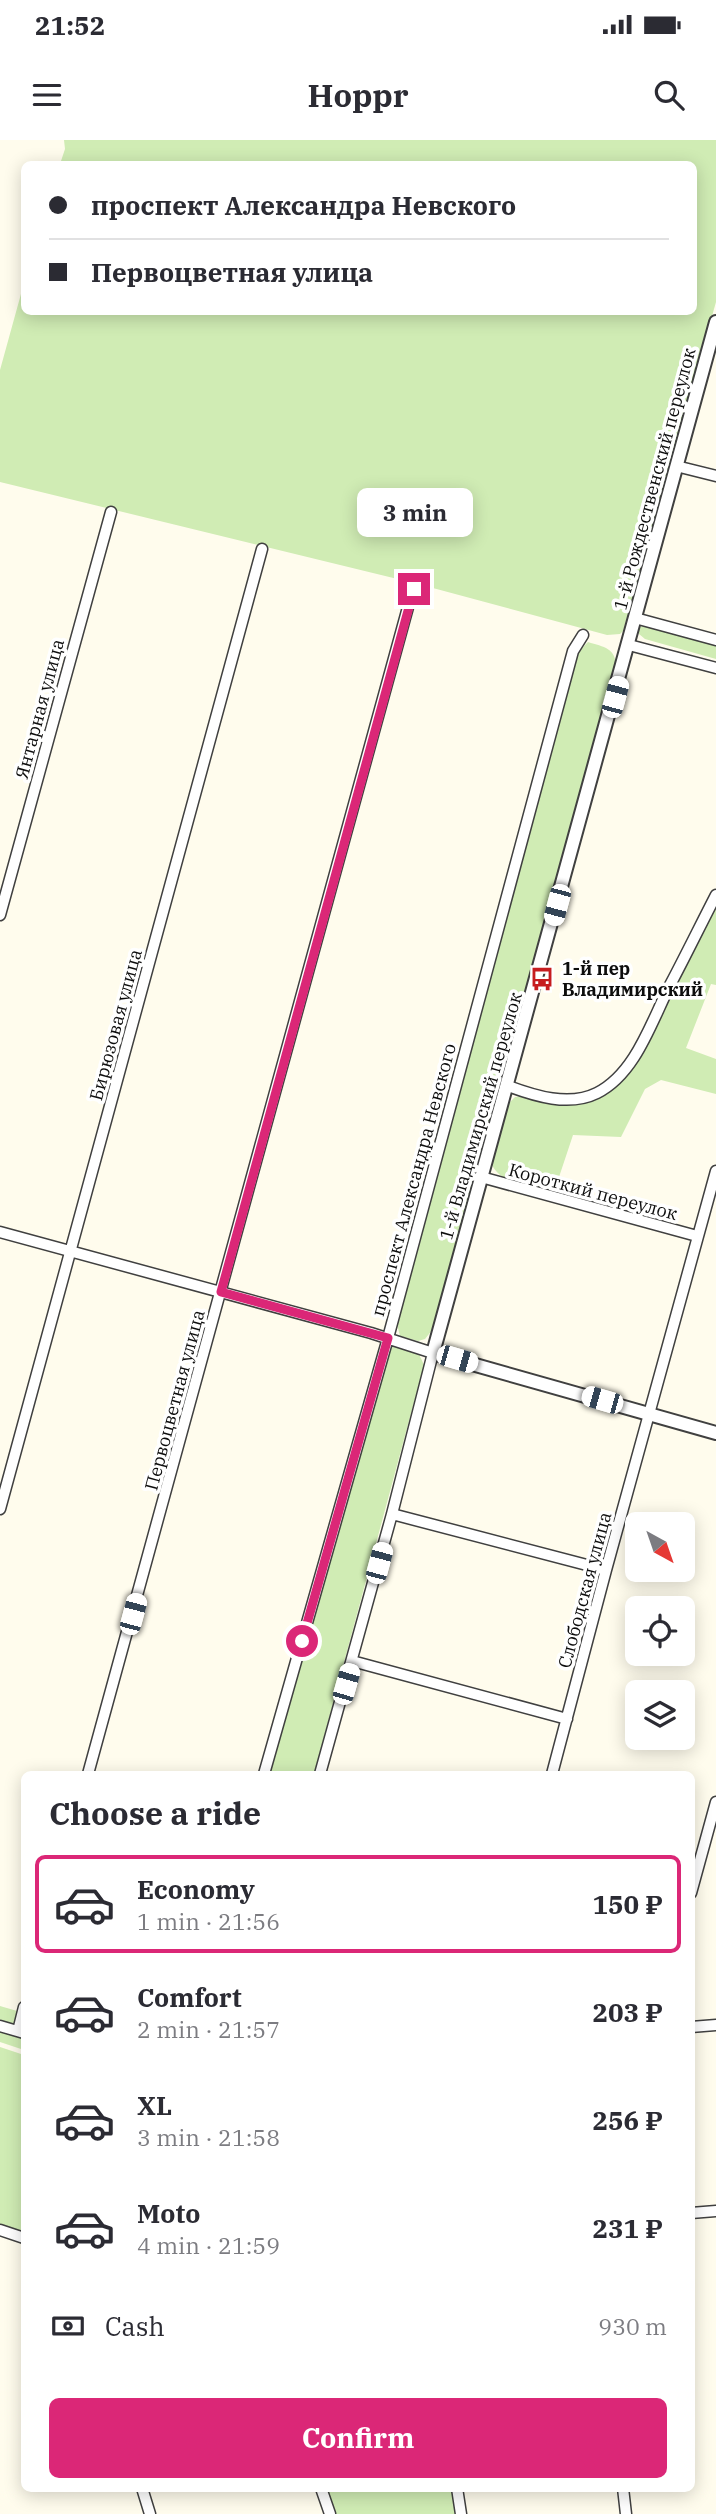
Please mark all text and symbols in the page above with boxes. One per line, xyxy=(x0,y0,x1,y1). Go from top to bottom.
text: 21:52 xyxy=(35,8,105,42)
text: Hoppr xyxy=(308,74,408,116)
icon: menu xyxy=(28,76,66,114)
icon: search xyxy=(650,76,688,114)
text: проспект Александра Невского xyxy=(91,188,516,222)
text: Первоцветная улица xyxy=(91,255,373,289)
street label: 1-й Рождественский переулок xyxy=(608,345,701,613)
callout: 3 min xyxy=(356,488,472,536)
text: 3 min xyxy=(383,497,447,527)
route end xyxy=(398,573,430,605)
street label: Янтарная улица xyxy=(10,636,69,781)
car xyxy=(600,674,631,720)
car xyxy=(542,882,573,928)
street label: Бирюзовая улица xyxy=(84,946,147,1103)
place label: 1-й пер Владимирский xyxy=(562,957,703,1001)
bus stop icon: 1-й пер Владимирский xyxy=(528,965,556,993)
street label: 1-й Владимирский переулок xyxy=(434,989,527,1242)
street label: проспект Александра Невского xyxy=(366,1041,461,1319)
street label: Короткий переулок xyxy=(506,1158,681,1225)
street label: Первоцветная улица xyxy=(139,1307,210,1493)
car xyxy=(434,1343,481,1375)
car xyxy=(579,1384,626,1416)
street label: Слободская улица xyxy=(553,1509,616,1671)
north arrow xyxy=(625,1512,695,1582)
map controls xyxy=(625,1512,695,1750)
car xyxy=(364,1540,395,1586)
car xyxy=(118,1591,149,1637)
button: locate xyxy=(625,1596,695,1666)
route start xyxy=(286,1625,318,1657)
car xyxy=(331,1661,362,1707)
button: layers xyxy=(625,1680,695,1750)
text: Choose a ride xyxy=(49,1792,261,1834)
text: Economy xyxy=(137,1872,255,1906)
icon: car xyxy=(53,1873,116,1936)
text: 150 ₽ xyxy=(592,1887,663,1921)
text: 1 min · 21:56 xyxy=(137,1906,280,1936)
text: Comfort xyxy=(137,1980,242,2014)
icon: car xyxy=(53,1981,116,2044)
text: 203 ₽ xyxy=(592,1995,663,2029)
text: 2 min · 21:57 xyxy=(137,2014,280,2044)
text: XL xyxy=(137,2088,172,2122)
icon: car xyxy=(53,2089,116,2152)
text: 256 ₽ xyxy=(592,2103,663,2137)
text: 3 min · 21:58 xyxy=(137,2122,280,2152)
text: Moto xyxy=(137,2196,200,2230)
icon: car xyxy=(53,2197,116,2260)
text: 231 ₽ xyxy=(592,2211,663,2245)
text: 4 min · 21:59 xyxy=(137,2230,280,2260)
icon: cash xyxy=(49,2307,87,2345)
text: Cash xyxy=(105,2309,165,2343)
text: 930 m xyxy=(598,2311,667,2341)
button: Confirm xyxy=(49,2398,667,2478)

